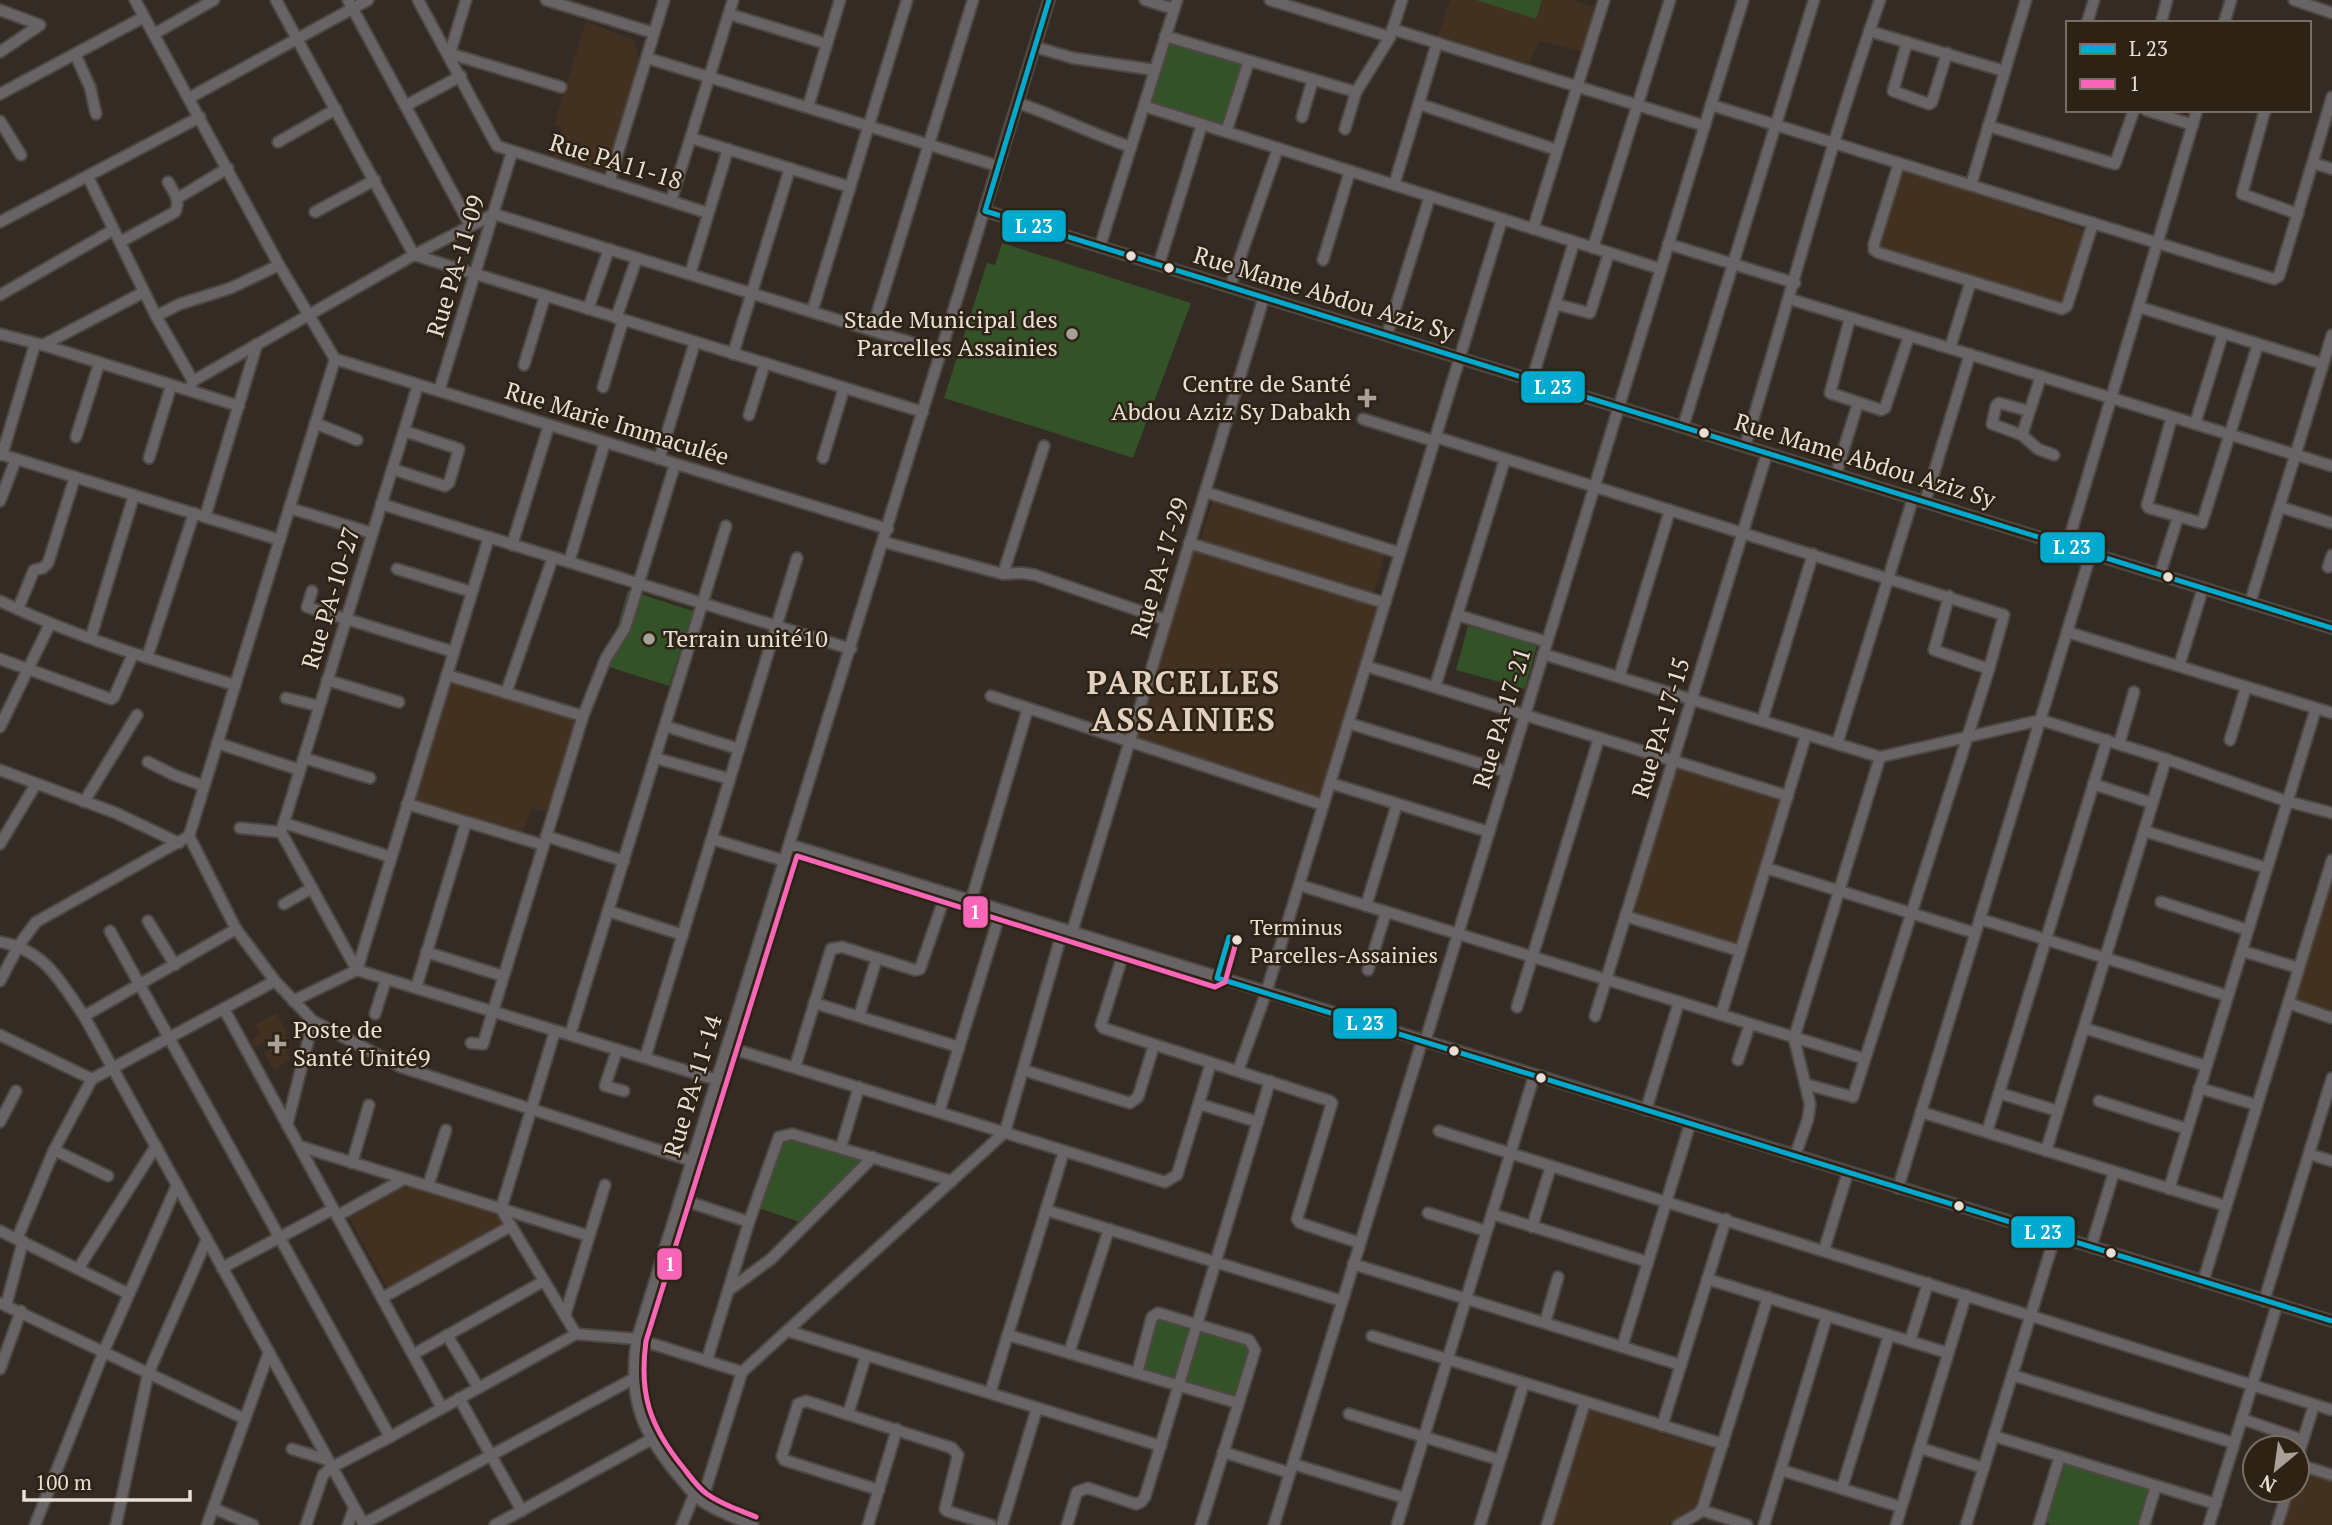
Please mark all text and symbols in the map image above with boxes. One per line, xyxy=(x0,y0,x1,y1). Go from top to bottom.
legend xyxy=(2066,21,2311,112)
text: L 23 xyxy=(2129,34,2168,62)
text: 1 xyxy=(2129,69,2140,97)
street label: Rue PA11-18 xyxy=(546,126,687,196)
street label: Rue PA-11-09 xyxy=(418,191,492,340)
line badge: L 23 xyxy=(1001,209,1067,243)
text: L 23 xyxy=(1015,213,1053,238)
street label: Rue Mame Abdou Aziz Sy xyxy=(1190,238,1459,348)
unlabelled marker xyxy=(1124,249,1138,263)
unlabelled marker xyxy=(1162,261,1176,275)
place label: Stade Municipal des Parcelles Assainies xyxy=(844,303,1058,363)
marker: Stade Municipal des Parcelles Assainies xyxy=(1064,326,1080,342)
place label: Centre de Santé Abdou Aziz Sy Dabakh xyxy=(1111,367,1351,427)
line badge: L 23 xyxy=(1520,370,1586,404)
street label: Rue Marie Immaculée xyxy=(501,374,733,472)
text: L 23 xyxy=(1534,374,1572,399)
marker: Centre de Santé Abdou Aziz Sy Dabakh xyxy=(1357,388,1377,408)
street label: Rue Mame Abdou Aziz Sy xyxy=(1731,405,2000,515)
unlabelled marker xyxy=(1697,426,1711,440)
street label: Rue PA-17-29 xyxy=(1123,494,1196,642)
street label: Rue PA-10-27 xyxy=(293,523,367,672)
line badge: L 23 xyxy=(2039,531,2106,564)
text: L 23 xyxy=(2053,534,2091,559)
unlabelled marker xyxy=(2161,570,2175,584)
place label: Terrain unité10 xyxy=(663,622,828,654)
marker: Terrain unité10 xyxy=(641,631,657,647)
street label: Rue PA-17-21 xyxy=(1465,644,1538,792)
street label: Rue PA-17-15 xyxy=(1624,654,1697,802)
district label: PARCELLES ASSAINIES xyxy=(1087,661,1281,740)
line badge: 1 xyxy=(962,895,989,929)
text: 1 xyxy=(970,899,980,924)
place label: Terminus Parcelles-Assainies xyxy=(1250,912,1438,969)
marker: Terminus Parcelles-Assainies xyxy=(1230,933,1244,947)
line badge: L 23 xyxy=(1332,1007,1398,1040)
text: L 23 xyxy=(1346,1010,1384,1035)
street label: Rue PA-11-14 xyxy=(655,1011,729,1160)
place label: Poste de Santé Unité9 xyxy=(293,1013,430,1073)
marker: Poste de Santé Unité9 xyxy=(267,1034,287,1054)
unlabelled marker xyxy=(1447,1044,1461,1058)
unlabelled marker xyxy=(1534,1071,1548,1085)
unlabelled marker xyxy=(1952,1199,1966,1213)
line badge: L 23 xyxy=(2010,1215,2076,1249)
text: L 23 xyxy=(2024,1219,2062,1244)
unlabelled marker xyxy=(2104,1246,2118,1260)
line badge: 1 xyxy=(656,1247,683,1281)
text: 1 xyxy=(665,1251,675,1276)
north arrow xyxy=(2241,1434,2311,1504)
scale bar xyxy=(24,1458,191,1502)
text: 100 m xyxy=(35,1468,92,1496)
text: N xyxy=(2255,1470,2280,1499)

